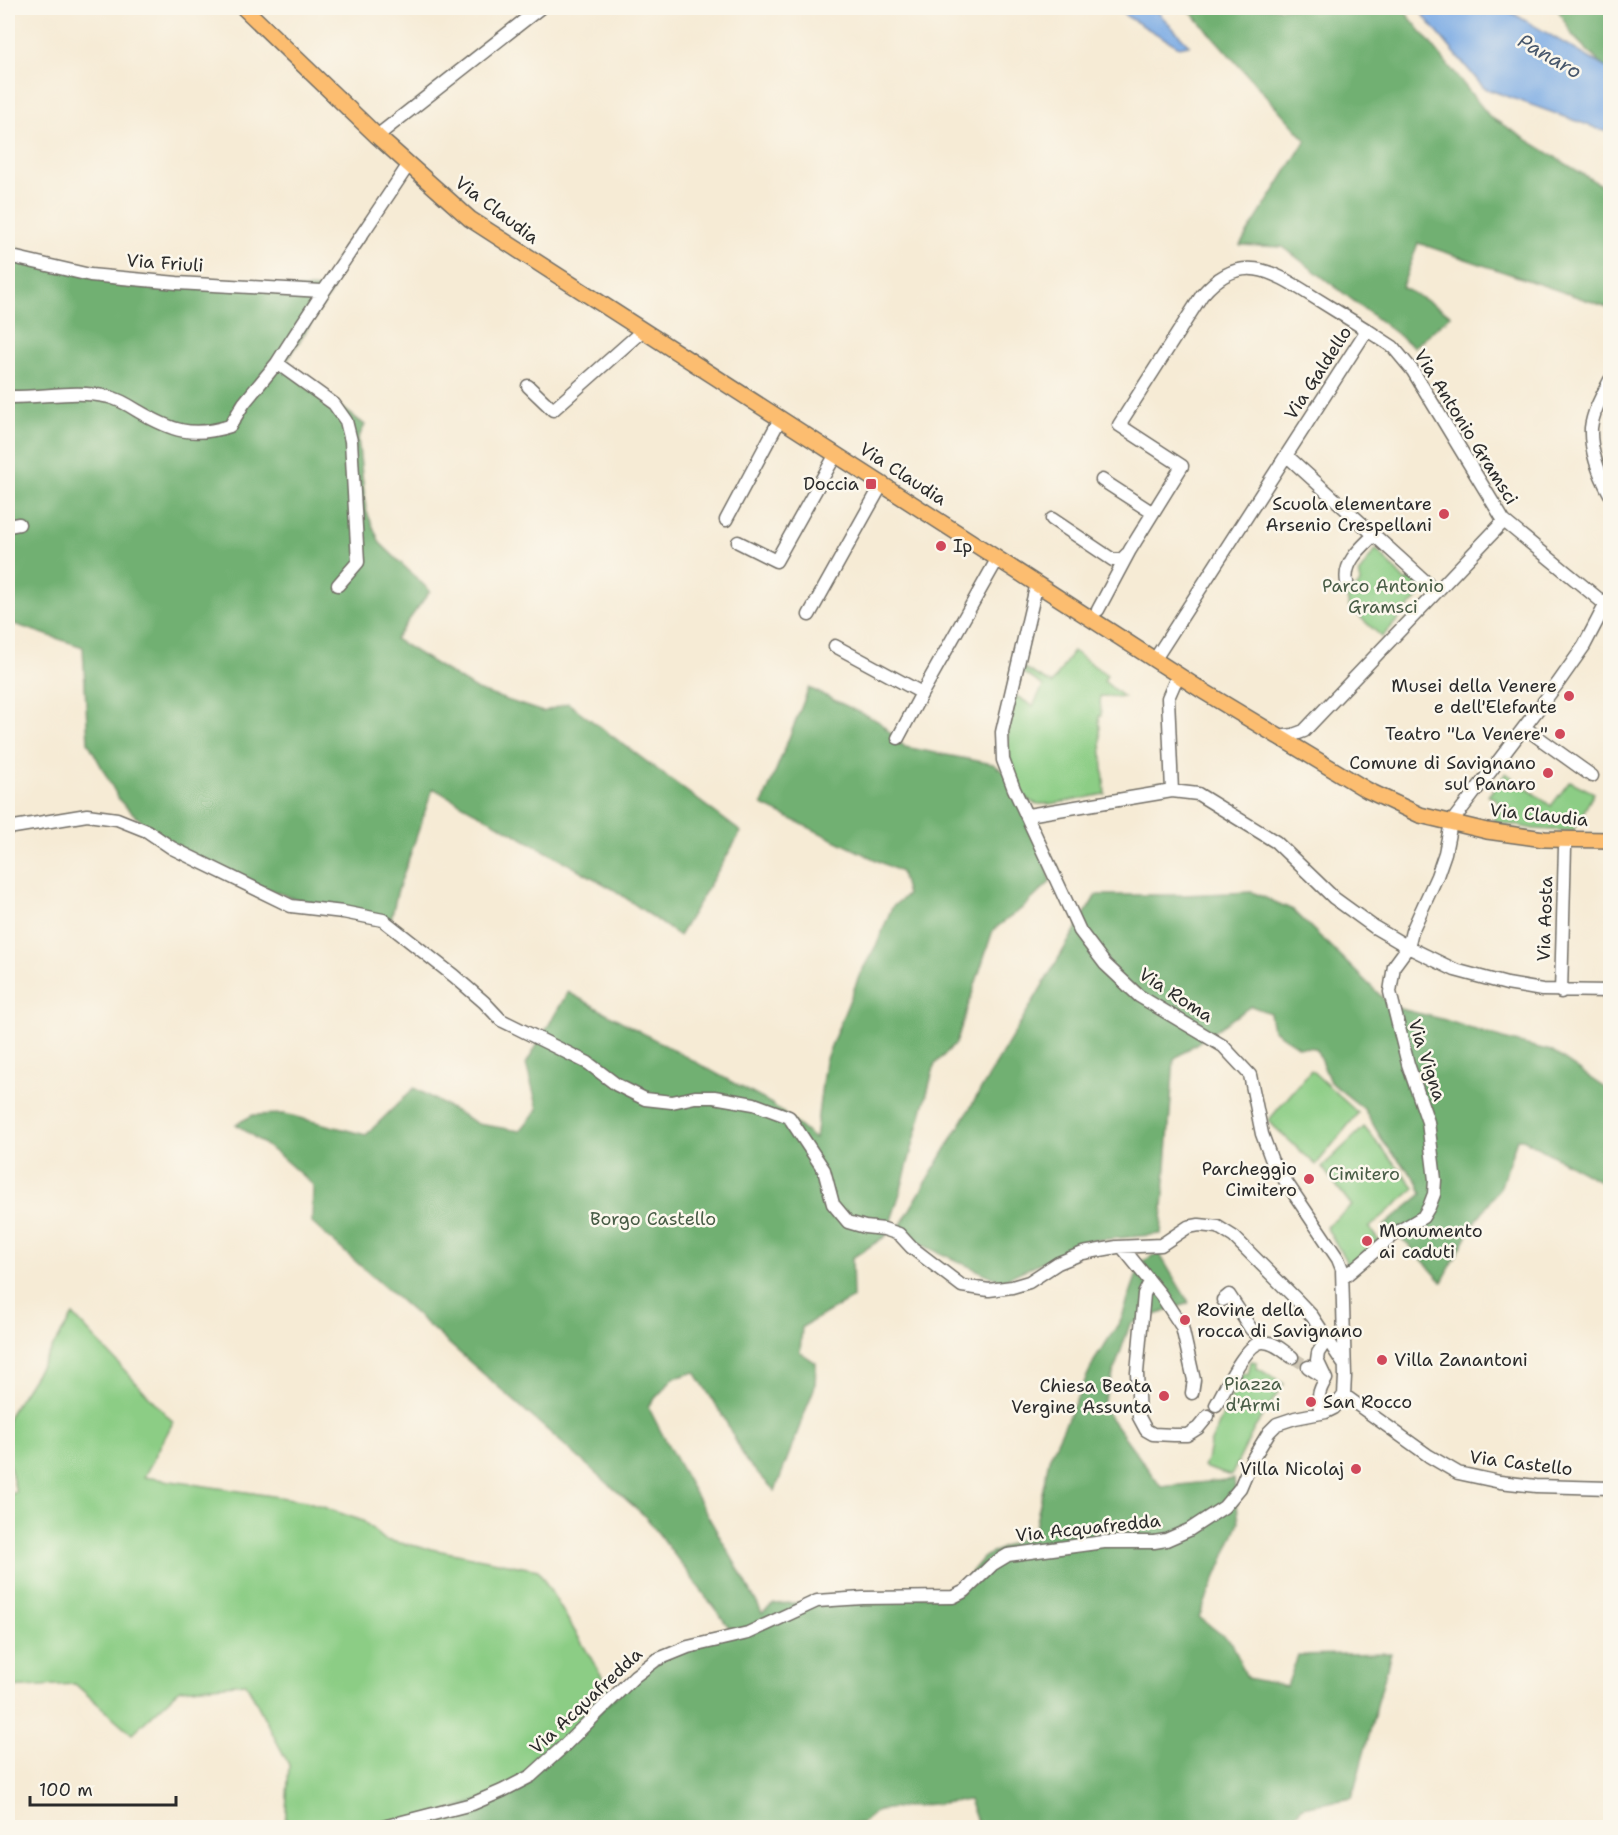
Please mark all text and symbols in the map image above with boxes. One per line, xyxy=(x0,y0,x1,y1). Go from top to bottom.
water label: Panaro xyxy=(1514,27,1586,85)
street label: Via Claudia xyxy=(450,171,544,249)
street label: Via Friuli xyxy=(126,248,204,278)
street label: Via Galdello xyxy=(1279,322,1357,424)
street label: Via Antonio Gramsci xyxy=(1408,345,1524,509)
street label: Via Claudia xyxy=(855,437,951,511)
place label: Doccia xyxy=(803,472,859,496)
marker: Doccia xyxy=(864,477,878,491)
place label: Scuola elementare Arsenio Crespellani xyxy=(1266,492,1432,537)
marker: Scuola elementare Arsenio Crespellani xyxy=(1437,507,1451,521)
place label: Ip xyxy=(953,534,972,558)
marker: Ip xyxy=(934,539,948,553)
park label: Parco Antonio Gramsci xyxy=(1322,574,1444,619)
place label: Musei della Venere e dell'Elefante xyxy=(1391,674,1557,719)
marker: Musei della Venere e dell'Elefante xyxy=(1562,689,1576,703)
place label: Teatro "La Venere" xyxy=(1385,722,1548,746)
marker: Teatro "La Venere" xyxy=(1553,727,1567,741)
place label: Comune di Savignano sul Panaro xyxy=(1349,751,1536,796)
marker: Comune di Savignano sul Panaro xyxy=(1541,766,1555,780)
street label: Via Claudia xyxy=(1488,798,1590,832)
street label: Via Aosta xyxy=(1532,876,1558,962)
street label: Via Roma xyxy=(1134,962,1218,1028)
street label: Via Vigna xyxy=(1403,1016,1451,1104)
place label: Parcheggio Cimitero xyxy=(1202,1157,1297,1202)
park label: Cimitero xyxy=(1328,1162,1400,1186)
marker: Parcheggio Cimitero xyxy=(1302,1172,1316,1186)
park label: Borgo Castello xyxy=(590,1207,716,1231)
place label: Monumento ai caduti xyxy=(1379,1219,1483,1264)
marker: Monumento ai caduti xyxy=(1360,1234,1374,1248)
place label: Rovine della rocca di Savignano xyxy=(1197,1298,1363,1343)
marker: Rovine della rocca di Savignano xyxy=(1178,1313,1192,1327)
place label: Villa Zanantoni xyxy=(1394,1348,1528,1372)
marker: Villa Zanantoni xyxy=(1375,1353,1389,1367)
park label: Piazza d'Armi xyxy=(1224,1372,1282,1417)
place label: Chiesa Beata Vergine Assunta xyxy=(1011,1374,1152,1419)
marker: Chiesa Beata Vergine Assunta xyxy=(1157,1389,1171,1403)
place label: San Rocco xyxy=(1323,1390,1412,1414)
marker: San Rocco xyxy=(1304,1395,1318,1409)
street label: Via Castello xyxy=(1468,1445,1574,1481)
place label: Villa Nicolaj xyxy=(1240,1457,1344,1481)
marker: Villa Nicolaj xyxy=(1349,1462,1363,1476)
street label: Via Acquafredda xyxy=(1014,1508,1162,1548)
street label: Via Acquafredda xyxy=(524,1643,648,1759)
scale bar xyxy=(30,1769,176,1807)
text: 100 m xyxy=(39,1778,93,1802)

